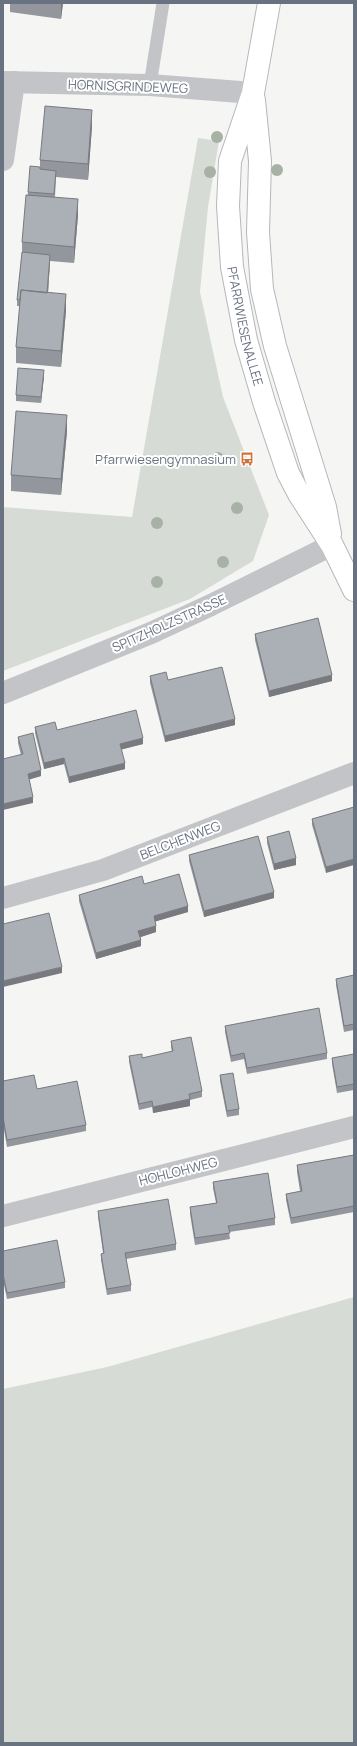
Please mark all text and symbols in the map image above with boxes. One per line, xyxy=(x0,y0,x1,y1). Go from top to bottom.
street label: HORNISGRINDEWEG xyxy=(68,75,188,97)
street label: PFARRWIESENALLEE xyxy=(223,265,268,388)
place label: Pfarrwiesengymnasium xyxy=(95,450,236,468)
bus stop icon: Pfarrwiesengymnasium xyxy=(239,451,255,467)
street label: SPITZHOLZSTRASSE xyxy=(109,590,229,656)
street label: BELCHENWEG xyxy=(137,816,223,864)
street label: HOHLOHWEG xyxy=(137,1153,219,1189)

